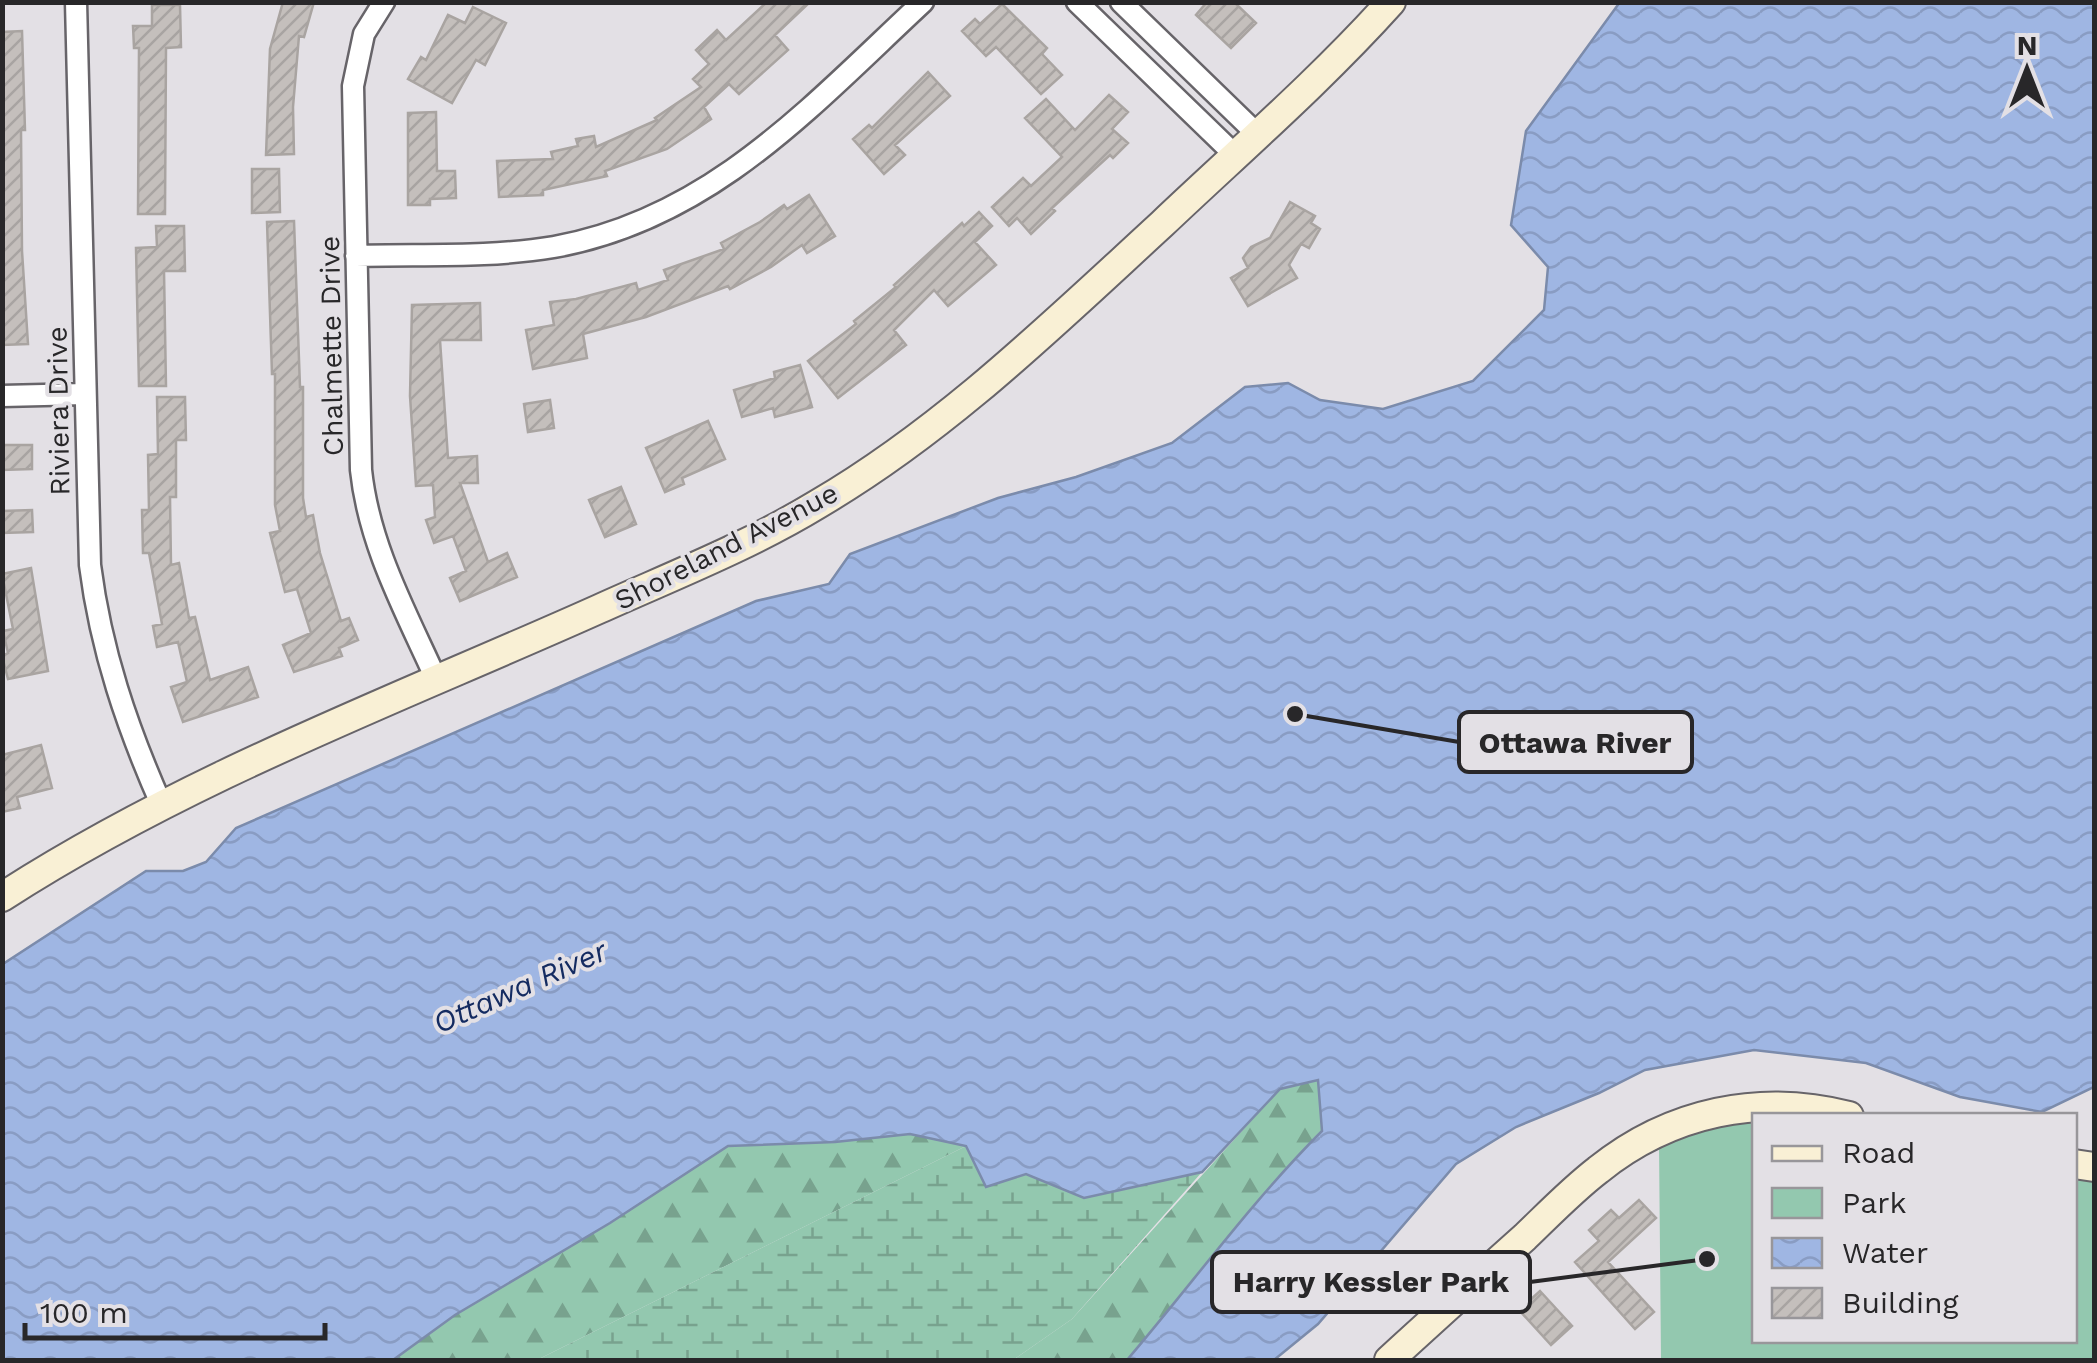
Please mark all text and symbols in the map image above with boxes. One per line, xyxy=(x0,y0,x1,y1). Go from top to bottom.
north arrow xyxy=(1977,20,2077,120)
text: N xyxy=(2017,29,2037,62)
street label: Chalmette Drive xyxy=(313,236,350,456)
street label: Riviera Drive xyxy=(41,326,76,496)
street label: Shoreland Avenue xyxy=(609,476,843,617)
callout: Ottawa River xyxy=(1459,712,1692,772)
text: Ottawa River xyxy=(1479,725,1672,760)
water label: Ottawa River xyxy=(428,932,613,1040)
legend xyxy=(1752,1113,2077,1343)
text: Road xyxy=(1842,1135,1915,1170)
text: Park xyxy=(1842,1185,1907,1220)
text: Water xyxy=(1842,1235,1928,1270)
callout: Harry Kessler Park xyxy=(1212,1252,1530,1312)
text: Harry Kessler Park xyxy=(1233,1264,1509,1299)
scale bar xyxy=(25,1278,325,1340)
text: Building xyxy=(1842,1285,1959,1320)
text: 100 m xyxy=(40,1295,128,1330)

